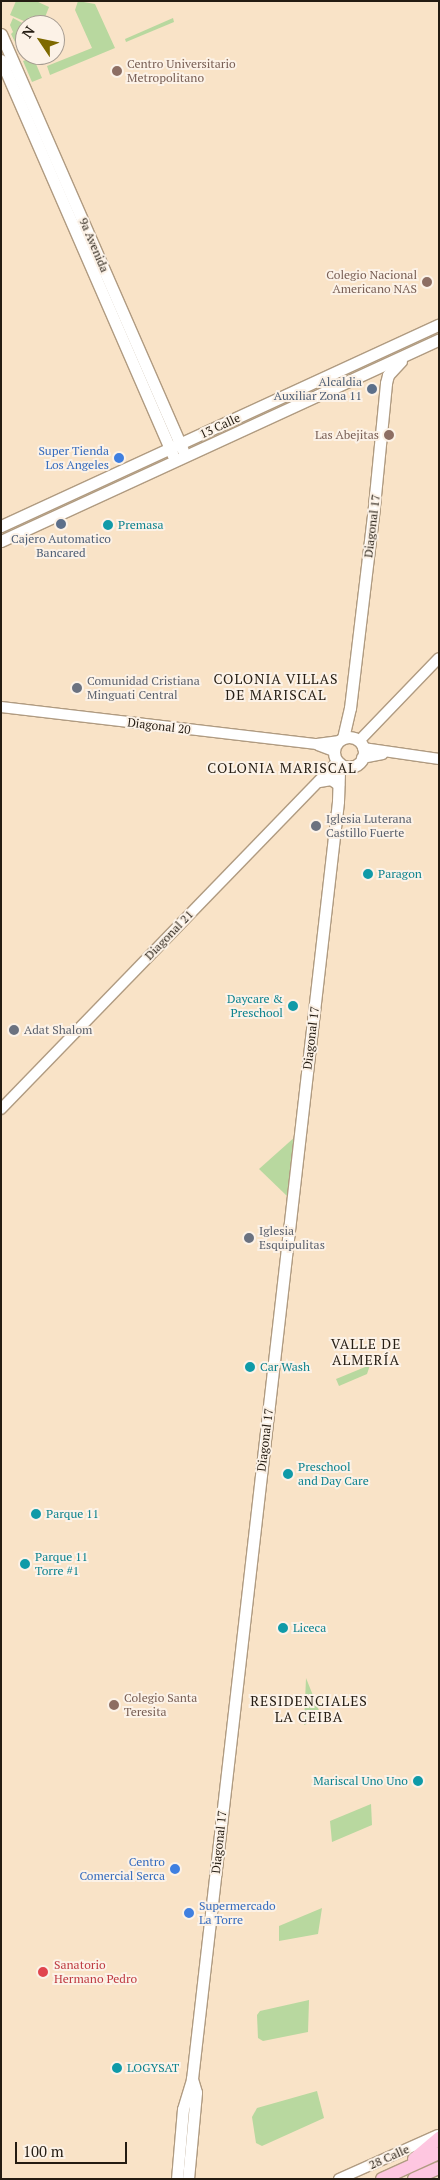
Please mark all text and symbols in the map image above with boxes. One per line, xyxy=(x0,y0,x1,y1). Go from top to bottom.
north arrow xyxy=(15,15,65,65)
text: N xyxy=(17,22,39,42)
place label: Centro Universitario Metropolitano xyxy=(127,57,236,85)
marker: Centro Universitario Metropolitano xyxy=(111,65,123,77)
street label: 9a Avenida xyxy=(76,215,112,275)
place label: Colegio Nacional Americano NAS xyxy=(326,268,417,296)
marker: Colegio Nacional Americano NAS xyxy=(421,276,433,288)
place label: Alcaldia Auxiliar Zona 11 xyxy=(274,375,362,403)
marker: Alcaldia Auxiliar Zona 11 xyxy=(366,383,378,395)
street label: 13 Calle xyxy=(198,410,242,442)
place label: Las Abejitas xyxy=(315,428,379,442)
marker: Las Abejitas xyxy=(383,429,395,441)
place label: Super Tienda Los Angeles xyxy=(38,444,109,472)
marker: Super Tienda Los Angeles xyxy=(113,452,125,464)
street label: Diagonal 17 xyxy=(361,494,383,558)
marker: Cajero Automatico Bancared xyxy=(55,518,67,530)
place label: Premasa xyxy=(118,518,163,532)
marker: Premasa xyxy=(102,519,114,531)
place label: Cajero Automatico Bancared xyxy=(11,532,111,560)
district label: COLONIA VILLAS DE MARISCAL xyxy=(211,671,341,704)
place label: Comunidad Cristiana Minguati Central xyxy=(87,674,200,702)
marker: Comunidad Cristiana Minguati Central xyxy=(71,682,83,694)
street label: Diagonal 20 xyxy=(127,715,191,737)
district label: COLONIA MARISCAL xyxy=(205,760,359,776)
place label: Iglesia Luterana Castillo Fuerte xyxy=(326,812,412,840)
marker: Iglesia Luterana Castillo Fuerte xyxy=(310,820,322,832)
place label: Paragon xyxy=(378,867,422,881)
marker: Paragon xyxy=(362,868,374,880)
street label: Diagonal 21 xyxy=(142,907,196,963)
place label: Daycare & Preschool xyxy=(227,992,283,1020)
marker: Daycare & Preschool xyxy=(287,1000,299,1012)
street label: Diagonal 17 xyxy=(300,1006,322,1070)
place label: Adat Shalom xyxy=(24,1023,92,1037)
marker: Adat Shalom xyxy=(8,1024,20,1036)
place label: Iglesia Esquipulitas xyxy=(259,1224,325,1252)
marker: Iglesia Esquipulitas xyxy=(243,1232,255,1244)
district label: VALLE DE ALMERÍA xyxy=(330,1336,402,1368)
place label: Car Wash xyxy=(260,1360,310,1374)
marker: Car Wash xyxy=(244,1361,256,1373)
street label: Diagonal 17 xyxy=(254,1408,276,1472)
place label: Preschool and Day Care xyxy=(298,1460,369,1488)
marker: Preschool and Day Care xyxy=(282,1468,294,1480)
place label: Parque 11 xyxy=(46,1507,99,1521)
marker: Parque 11 xyxy=(30,1508,42,1520)
place label: Parque 11 Torre #1 xyxy=(35,1550,88,1578)
marker: Parque 11 Torre #1 xyxy=(19,1558,31,1570)
place label: Liceca xyxy=(293,1621,326,1635)
marker: Liceca xyxy=(277,1622,289,1634)
place label: Colegio Santa Teresita xyxy=(124,1691,197,1719)
district label: RESIDENCIALES LA CEIBA xyxy=(249,1693,369,1725)
marker: Colegio Santa Teresita xyxy=(108,1699,120,1711)
place label: Mariscal Uno Uno xyxy=(313,1774,408,1788)
marker: Mariscal Uno Uno xyxy=(412,1775,424,1787)
street label: Diagonal 17 xyxy=(209,1810,229,1874)
place label: Centro Comercial Serca xyxy=(79,1855,165,1883)
marker: Centro Comercial Serca xyxy=(169,1863,181,1875)
place label: Supermercado La Torre xyxy=(199,1899,276,1927)
marker: Supermercado La Torre xyxy=(183,1907,195,1919)
place label: Sanatorio Hermano Pedro xyxy=(54,1958,137,1986)
marker: Sanatorio Hermano Pedro xyxy=(36,1965,50,1979)
place label: LOGYSAT xyxy=(127,2061,179,2075)
marker: LOGYSAT xyxy=(111,2062,123,2074)
scale bar xyxy=(18,2132,130,2164)
text: 100 m xyxy=(23,2141,64,2161)
street label: 28 Calle xyxy=(367,2142,411,2172)

